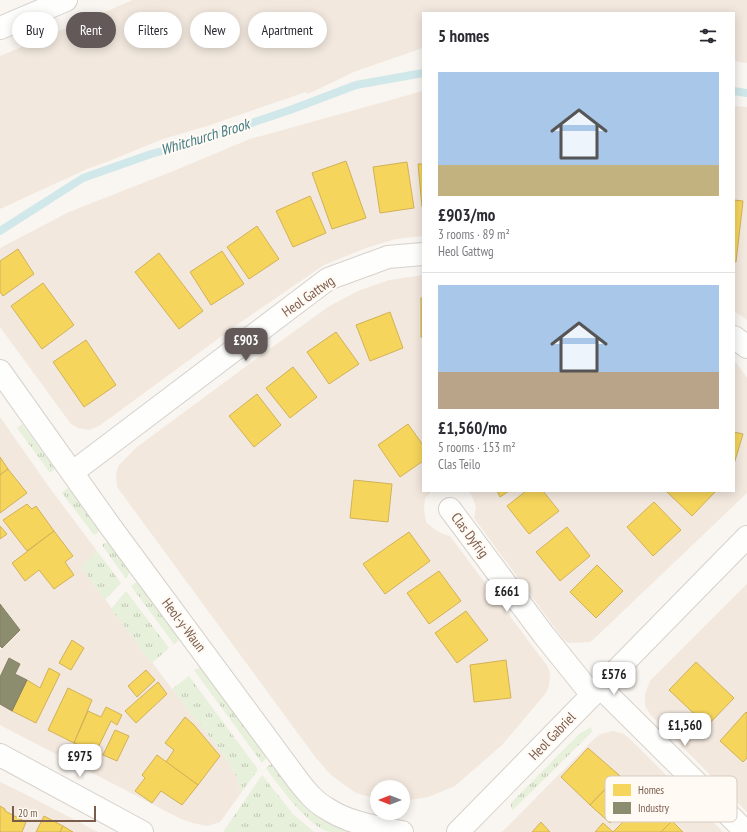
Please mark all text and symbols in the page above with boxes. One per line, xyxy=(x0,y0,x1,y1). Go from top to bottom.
chip: Buy xyxy=(12,12,58,48)
chip: Rent xyxy=(66,12,116,48)
chip: Filters xyxy=(124,12,182,48)
chip: New xyxy=(190,12,240,48)
chip: Apartment xyxy=(248,12,327,48)
text: 5 homes xyxy=(438,25,489,47)
icon: filters xyxy=(697,25,719,47)
icon: home xyxy=(543,98,615,170)
water label: Whitchurch Brook xyxy=(158,113,254,159)
text: £903/mo xyxy=(438,204,495,226)
text: 3 rooms · 89 m² xyxy=(438,226,510,243)
text: Heol Gattwg xyxy=(438,243,494,260)
street label: Heol Gattwg xyxy=(278,271,338,321)
icon: home xyxy=(543,311,615,383)
pin: £903 xyxy=(222,328,270,362)
text: £903 xyxy=(234,332,258,349)
text: £1,560/mo xyxy=(438,417,507,439)
text: 5 rooms · 153 m² xyxy=(438,439,516,456)
text: Clas Teilo xyxy=(438,456,480,473)
street label: Clas Dyfrig xyxy=(447,509,493,561)
pin: £661 xyxy=(483,579,531,613)
text: £661 xyxy=(495,583,519,600)
street label: Heol-y-Waun xyxy=(158,595,210,655)
pin: £576 xyxy=(590,662,638,696)
text: £576 xyxy=(602,666,626,683)
street label: Heol Gabriel xyxy=(525,708,580,764)
pin: £1,560 xyxy=(652,713,718,747)
text: £1,560 xyxy=(668,717,702,734)
pin: £975 xyxy=(56,744,104,778)
text: £975 xyxy=(68,748,92,765)
legend xyxy=(605,776,737,822)
north arrow xyxy=(370,780,410,820)
map controls xyxy=(370,780,410,820)
text: Homes xyxy=(638,783,664,797)
text: Industry xyxy=(638,801,670,815)
scale bar xyxy=(12,804,96,823)
text: 20 m xyxy=(18,806,37,820)

